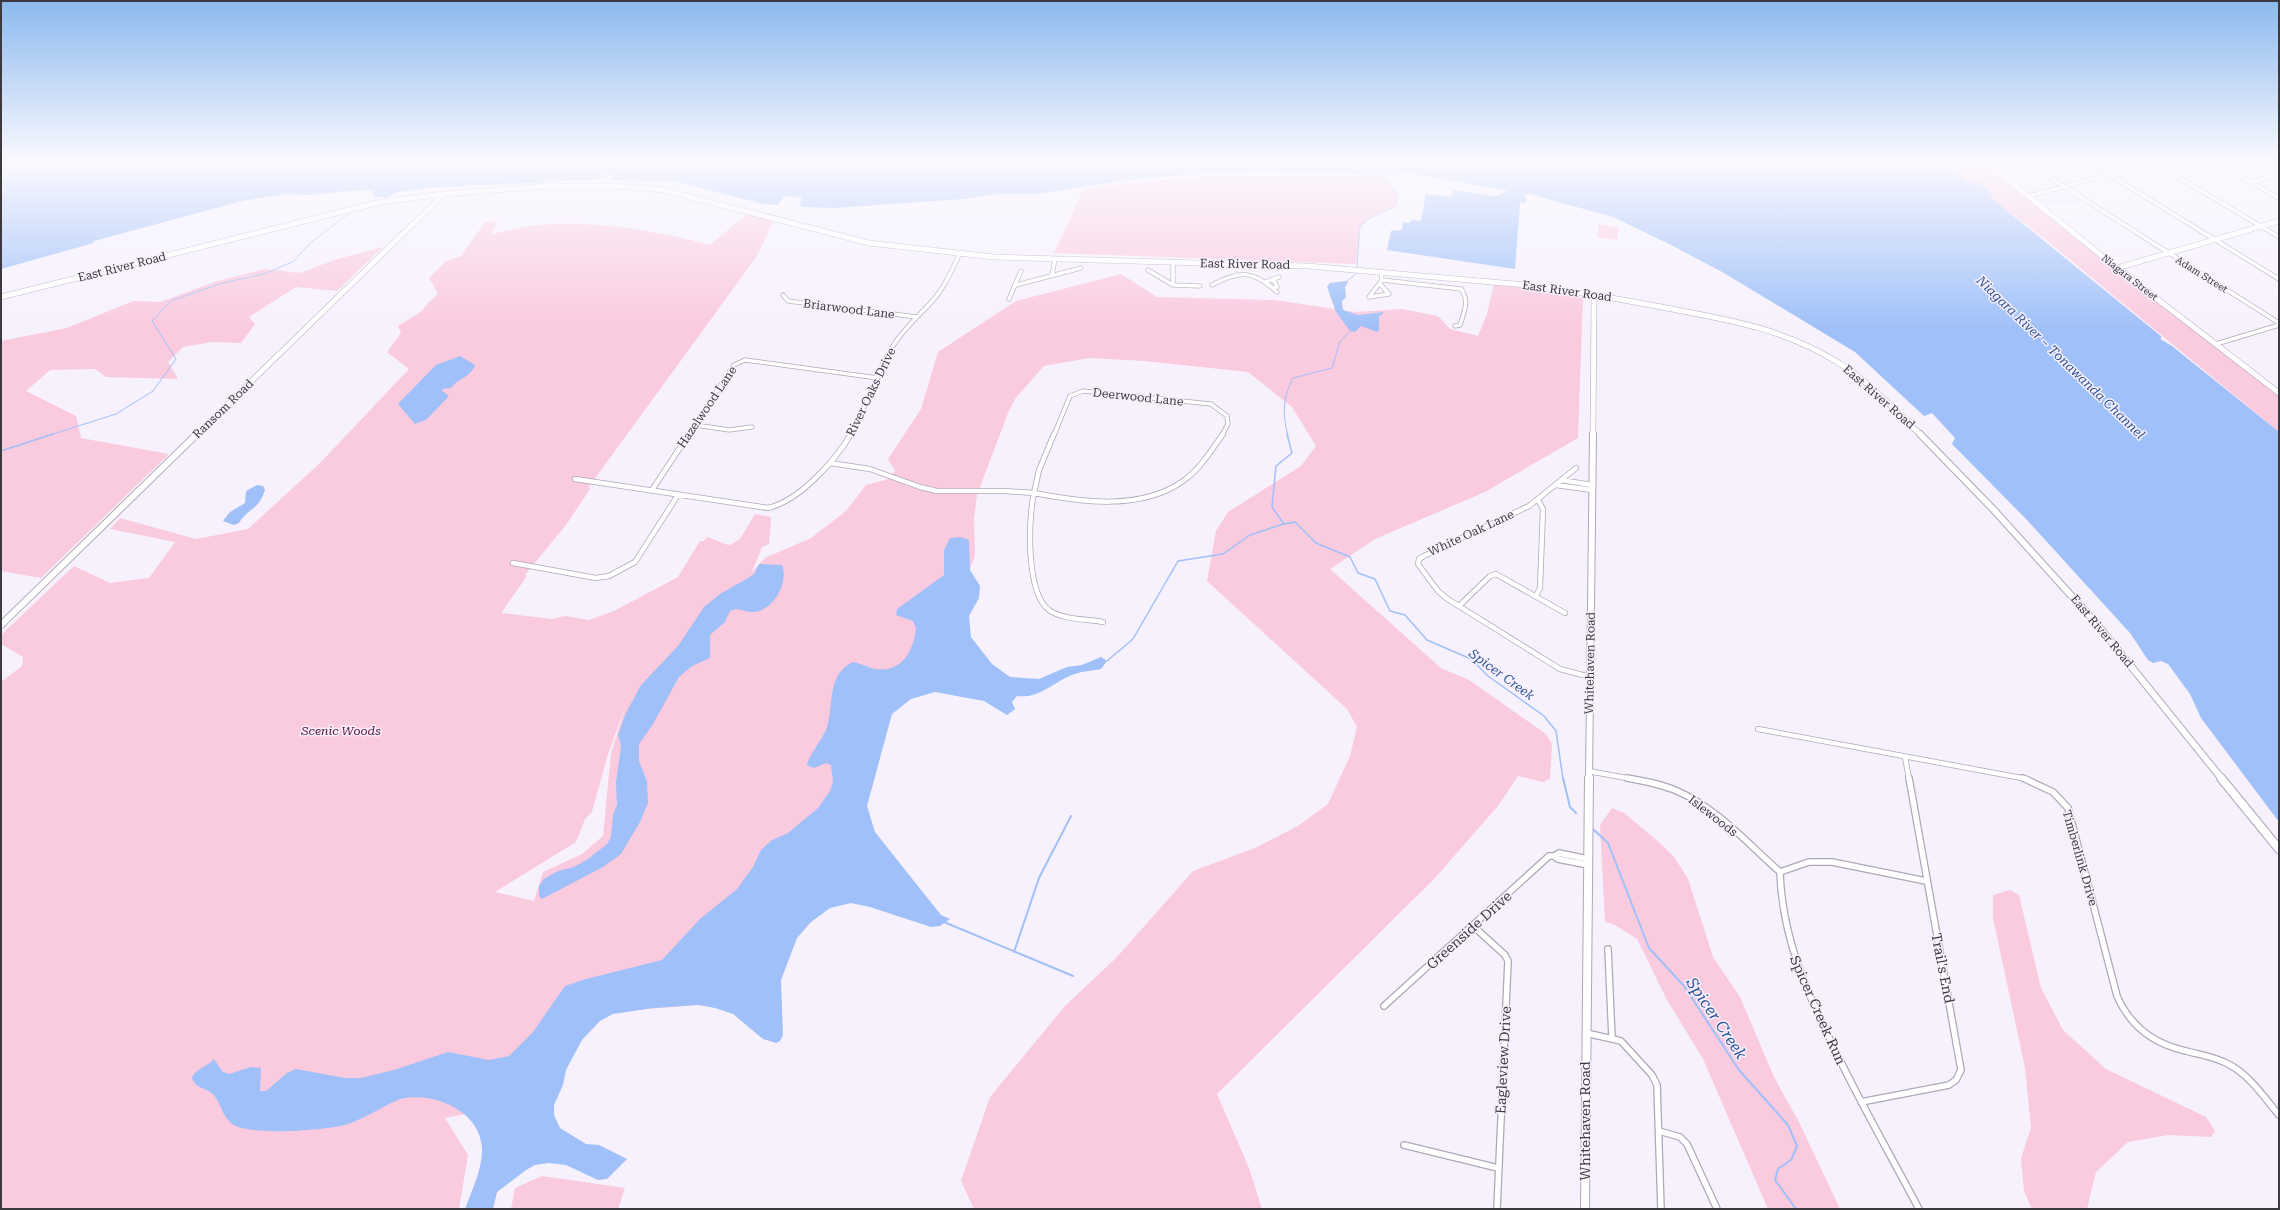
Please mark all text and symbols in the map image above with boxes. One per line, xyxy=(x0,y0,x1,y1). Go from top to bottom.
street label: East River Road xyxy=(76,249,168,285)
street label: Niagara Street xyxy=(2099,252,2160,303)
street label: Adam Street xyxy=(2174,254,2230,295)
street label: East River Road xyxy=(1200,256,1291,272)
water label: Niagara River – Tonawanda Channel xyxy=(1973,272,2148,442)
street label: East River Road xyxy=(1521,278,1613,304)
street label: Briarwood Lane xyxy=(802,296,896,322)
street label: River Oaks Drive xyxy=(843,345,899,439)
street label: East River Road xyxy=(1840,362,1918,432)
street label: Hazelwood Lane xyxy=(674,363,740,451)
street label: Ransom Road xyxy=(190,376,256,441)
street label: Deerwood Lane xyxy=(1092,385,1185,409)
street label: White Oak Lane xyxy=(1426,507,1516,559)
street label: East River Road xyxy=(2068,592,2137,670)
street label: Whitehaven Road xyxy=(1582,611,1598,714)
water label: Spicer Creek xyxy=(1465,645,1538,704)
park label: Scenic Woods xyxy=(300,724,381,738)
street label: Islewoods xyxy=(1686,793,1740,840)
street label: Timberlink Drive xyxy=(2060,809,2100,908)
street label: Greenside Drive xyxy=(1423,887,1515,972)
street label: Trail's End xyxy=(1928,931,1958,1005)
street label: Spicer Creek Run xyxy=(1787,953,1849,1067)
water label: Spicer Creek xyxy=(1682,973,1751,1063)
street label: Eagleview Drive xyxy=(1492,1005,1514,1114)
street label: Whitehaven Road xyxy=(1577,1061,1593,1181)

